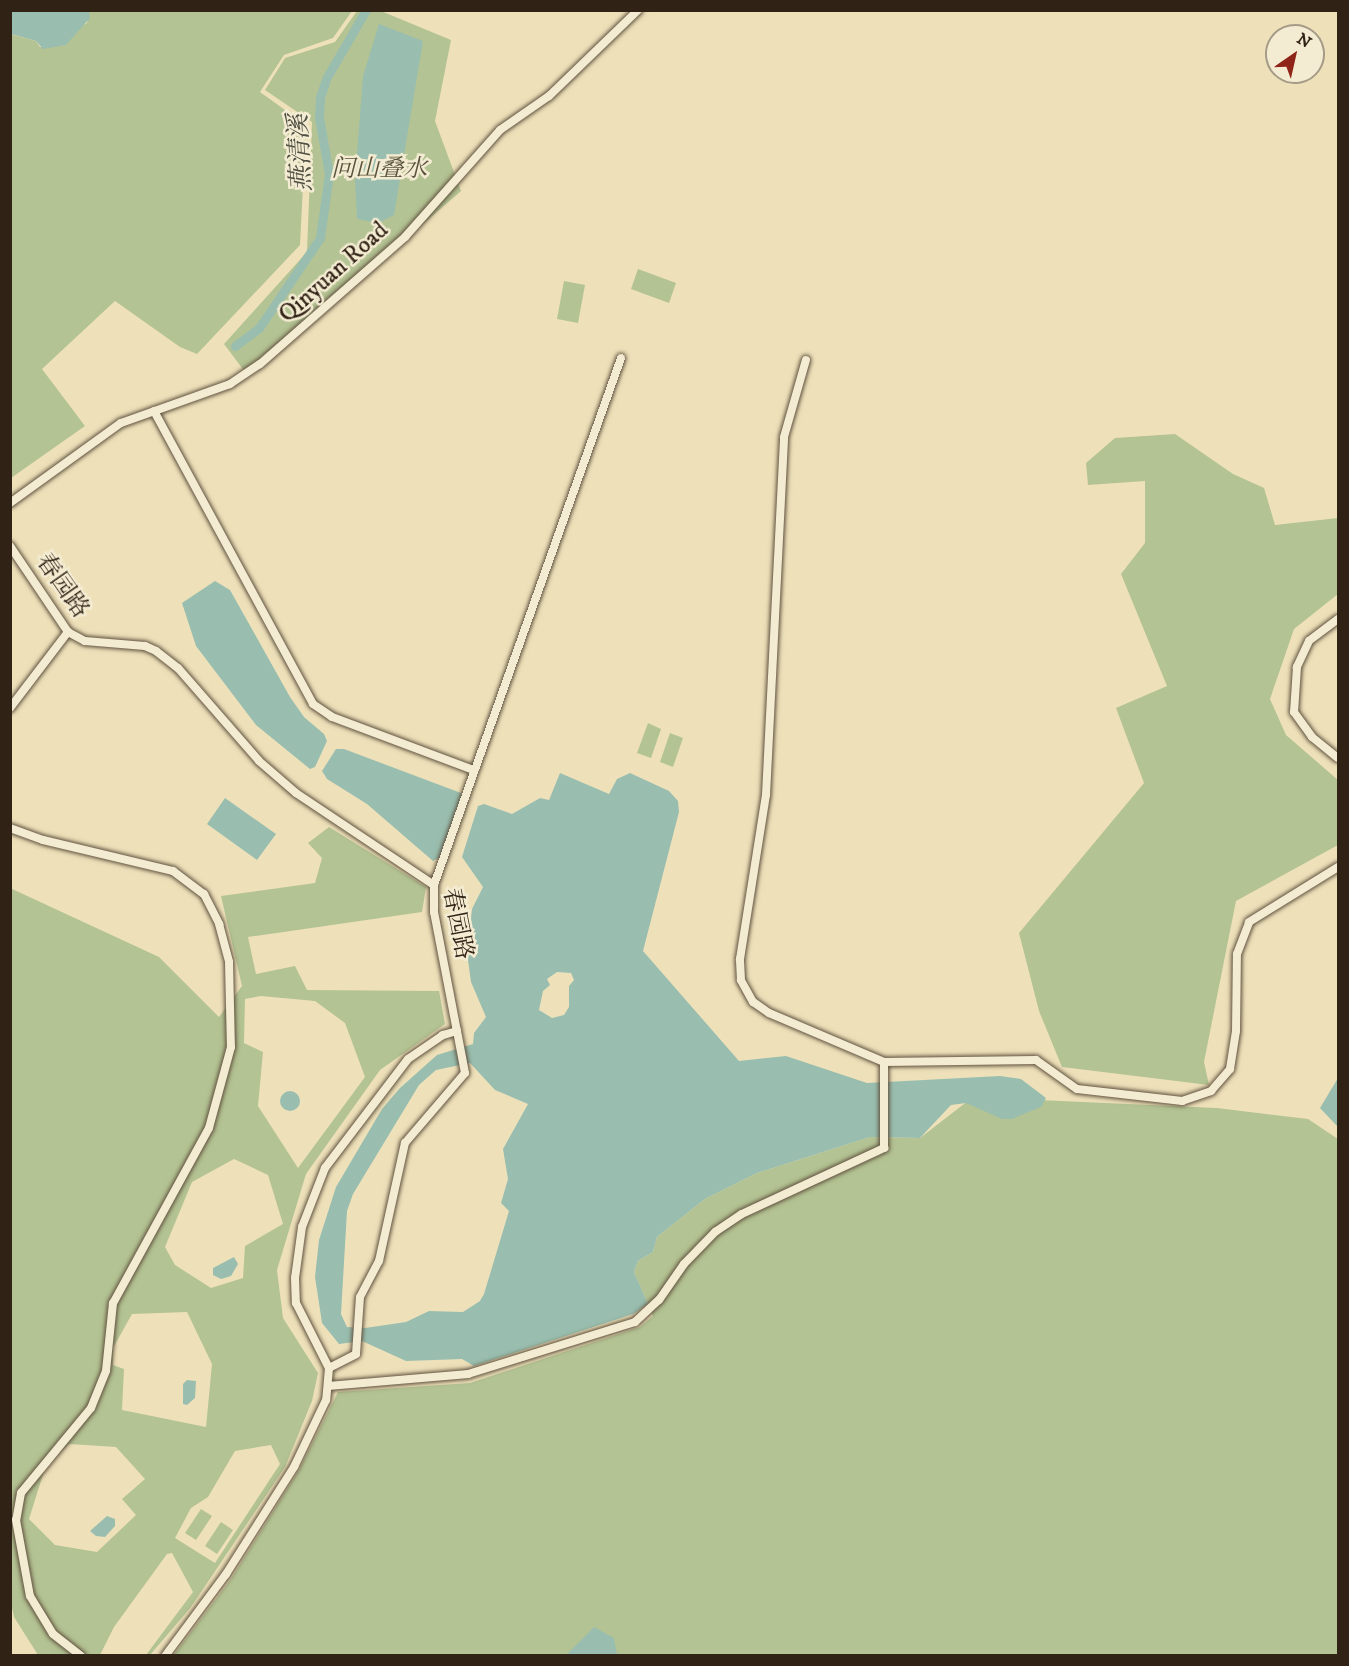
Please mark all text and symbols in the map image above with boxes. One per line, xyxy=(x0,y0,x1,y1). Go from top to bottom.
north arrow xyxy=(1265,24,1325,84)
text: N xyxy=(1293,29,1315,53)
water label: 燕清溪 xyxy=(283,113,319,193)
park label: 问山叠水 xyxy=(331,156,427,184)
street label: Qinyuan Road xyxy=(273,216,395,330)
street label: 春园路 xyxy=(30,548,94,624)
street label: 春园路 xyxy=(436,886,478,962)

